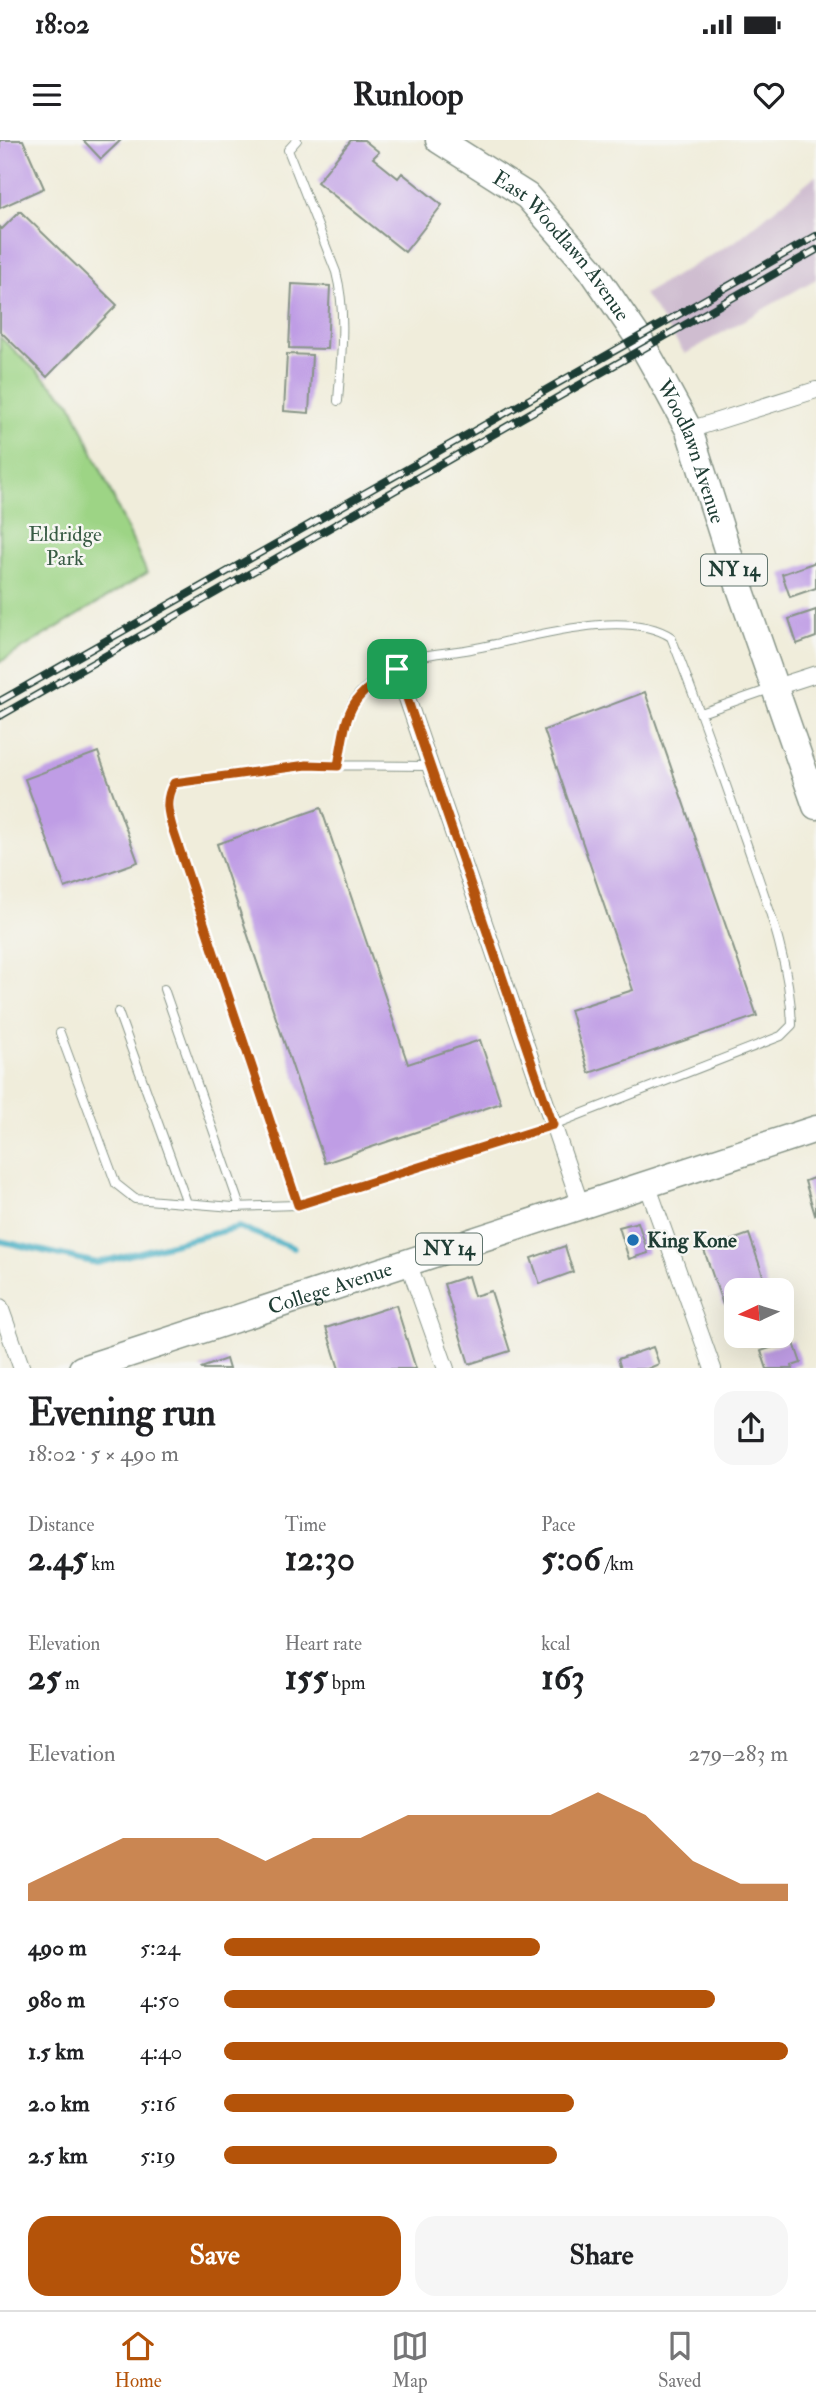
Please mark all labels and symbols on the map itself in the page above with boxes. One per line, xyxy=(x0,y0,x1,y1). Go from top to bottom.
street label: East Woodlawn Avenue xyxy=(488,164,636,326)
street label: Woodlawn Avenue xyxy=(650,374,732,527)
park label: Eldridge Park xyxy=(28,521,102,572)
road number: NY 14 xyxy=(701,554,767,586)
pin xyxy=(367,639,427,699)
place label: King Kone xyxy=(647,1227,737,1254)
marker: King Kone xyxy=(625,1232,641,1248)
road number: NY 14 xyxy=(416,1233,482,1264)
street label: College Avenue xyxy=(264,1255,396,1321)
north arrow xyxy=(724,1278,794,1348)

